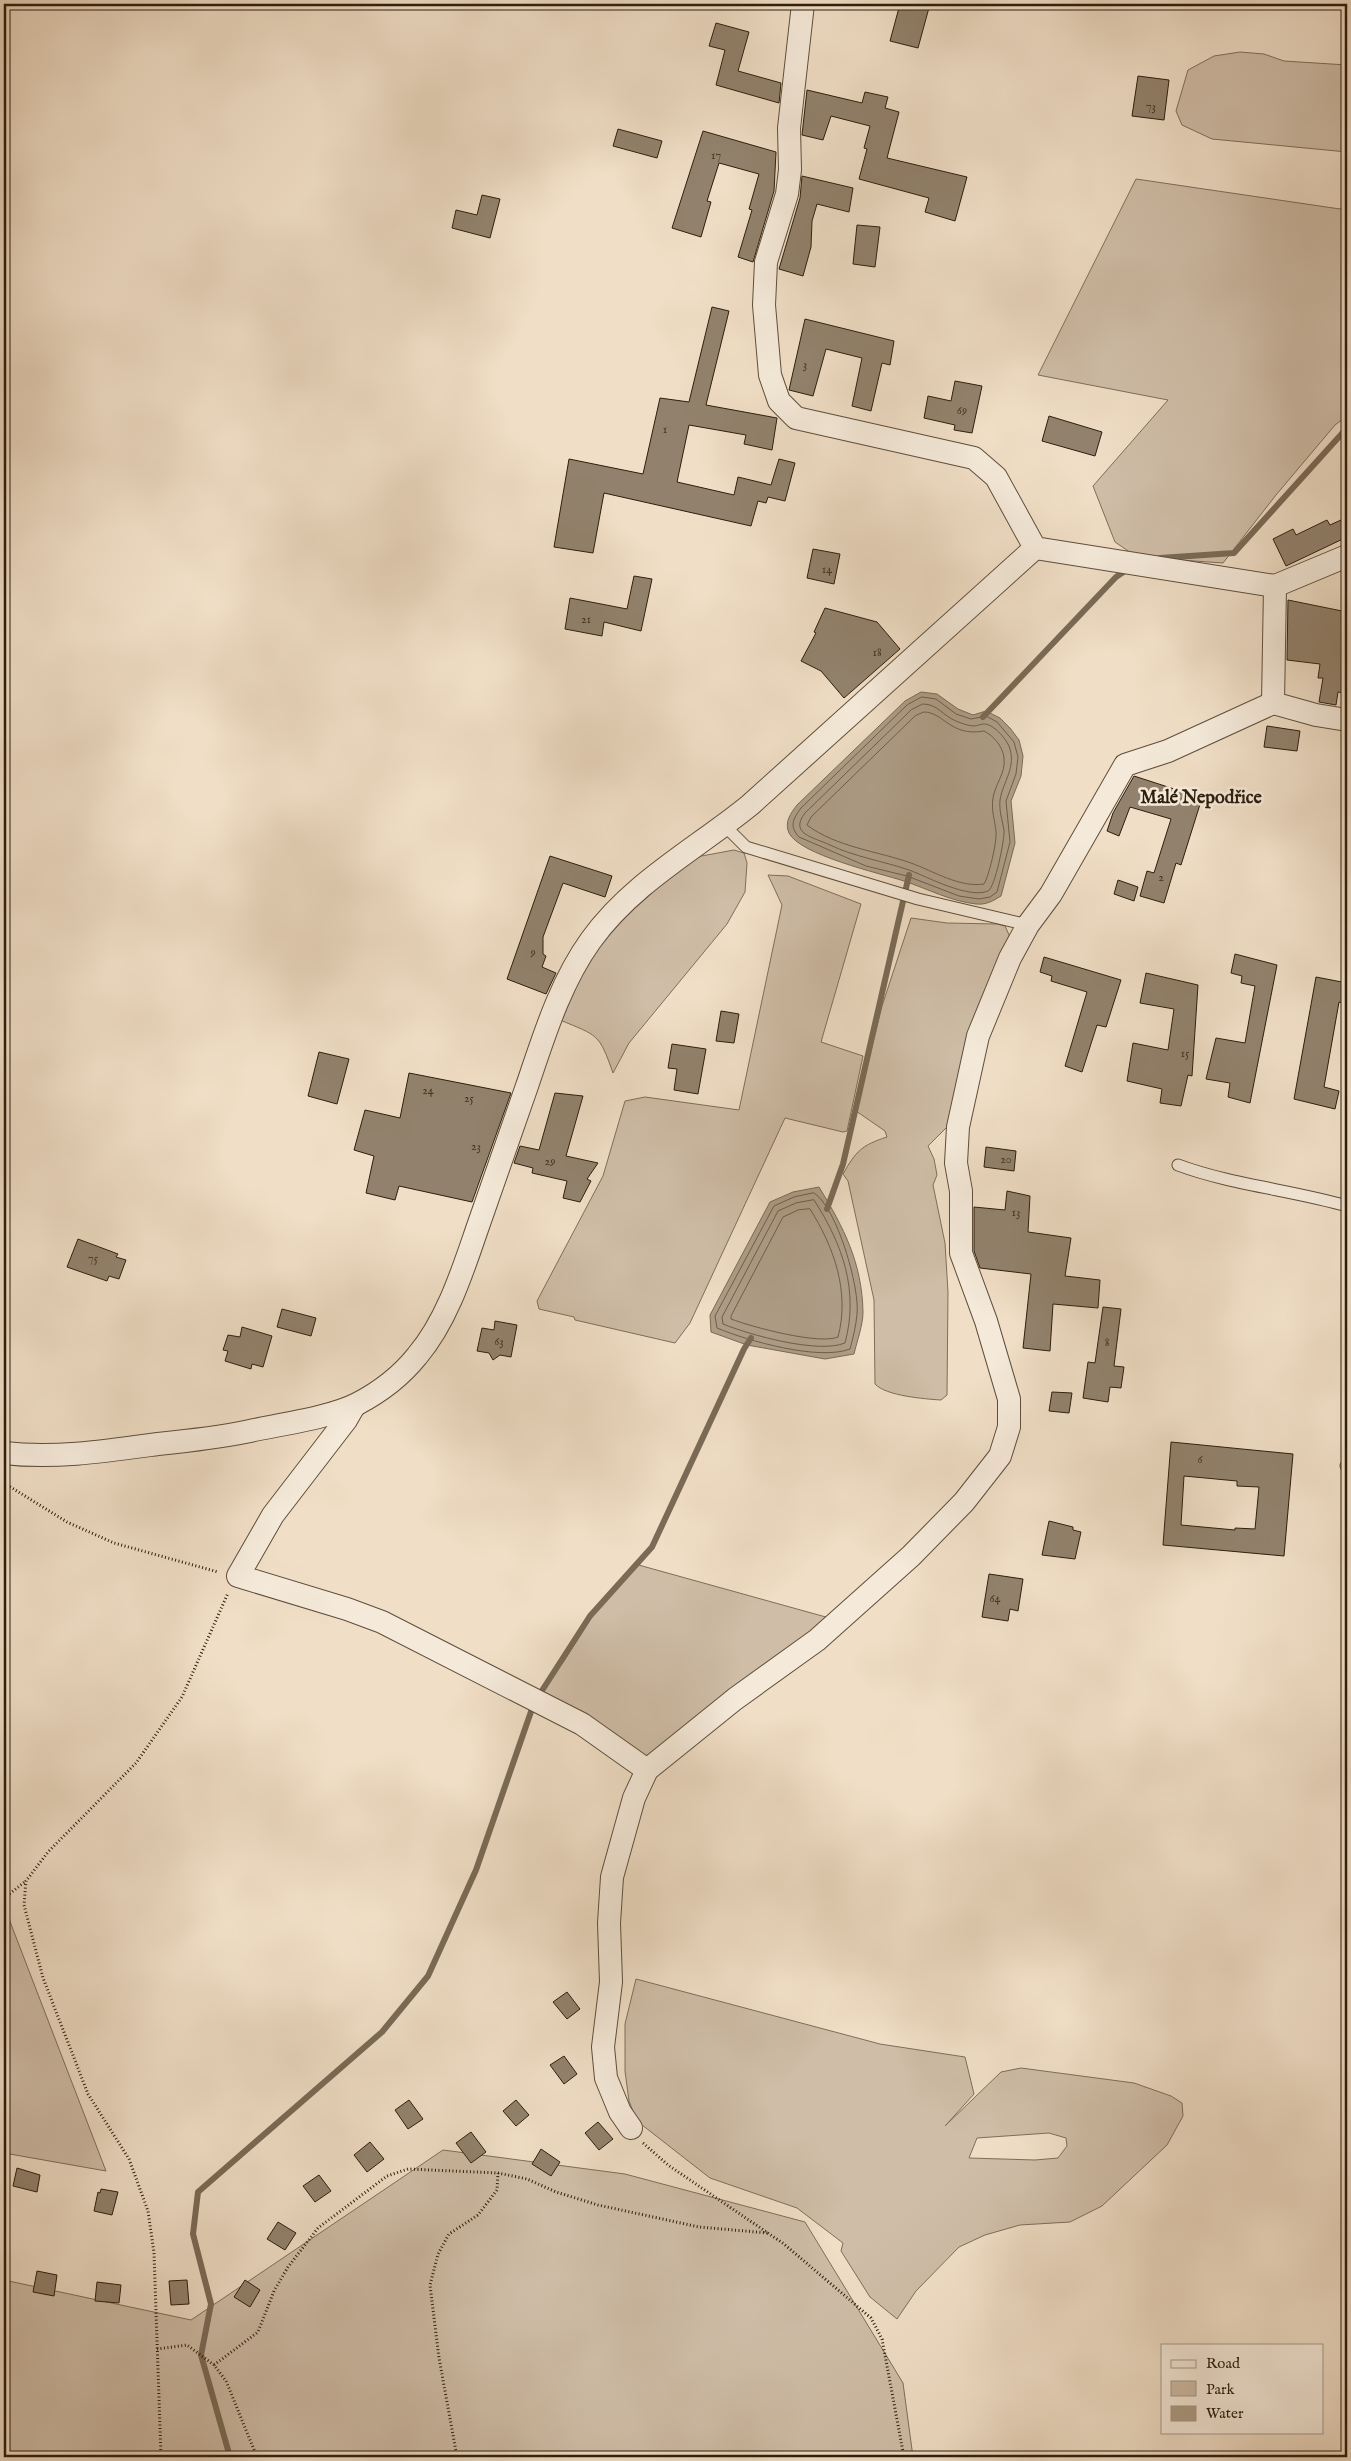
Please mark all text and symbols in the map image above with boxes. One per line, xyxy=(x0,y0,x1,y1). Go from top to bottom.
house number: 73 xyxy=(1146,99,1156,114)
house number: 17 xyxy=(711,148,721,163)
house number: 3 xyxy=(803,357,807,372)
house number: 69 xyxy=(957,403,967,418)
house number: 1 xyxy=(663,422,667,437)
house number: 14 xyxy=(822,562,832,577)
house number: 21 xyxy=(581,612,591,627)
house number: 18 xyxy=(872,645,882,660)
district label: Malé Nepodřice xyxy=(1140,787,1262,810)
house number: 2 xyxy=(1158,870,1164,885)
house number: 9 xyxy=(529,945,536,960)
house number: 15 xyxy=(1181,1046,1190,1061)
house number: 24 xyxy=(422,1083,434,1098)
house number: 25 xyxy=(464,1091,475,1106)
house number: 23 xyxy=(471,1139,481,1154)
house number: 20 xyxy=(1000,1152,1012,1167)
house number: 29 xyxy=(545,1154,555,1169)
house number: 13 xyxy=(1012,1205,1020,1220)
house number: 75 xyxy=(88,1251,99,1266)
house number: 63 xyxy=(494,1334,504,1349)
house number: 8 xyxy=(1105,1335,1110,1350)
house number: 6 xyxy=(1197,1452,1203,1467)
house number: 64 xyxy=(990,1591,1001,1606)
legend xyxy=(1161,2344,1324,2434)
text: Road xyxy=(1206,2354,1241,2373)
text: Park xyxy=(1206,2380,1236,2399)
text: Water xyxy=(1206,2404,1244,2423)

